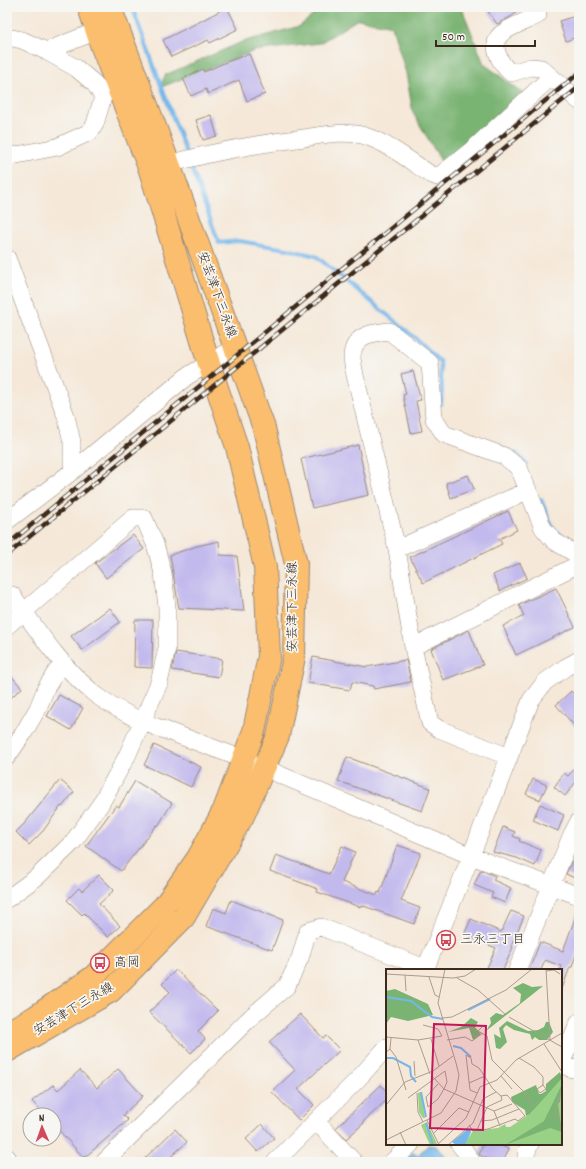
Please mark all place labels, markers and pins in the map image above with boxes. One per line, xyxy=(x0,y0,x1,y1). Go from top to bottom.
bus stop icon: 三永三丁目 xyxy=(435,929,457,951)
place label: 三永三丁目 xyxy=(460,931,525,950)
bus stop icon: 高岡 xyxy=(89,952,111,974)
place label: 高岡 xyxy=(114,954,140,973)

